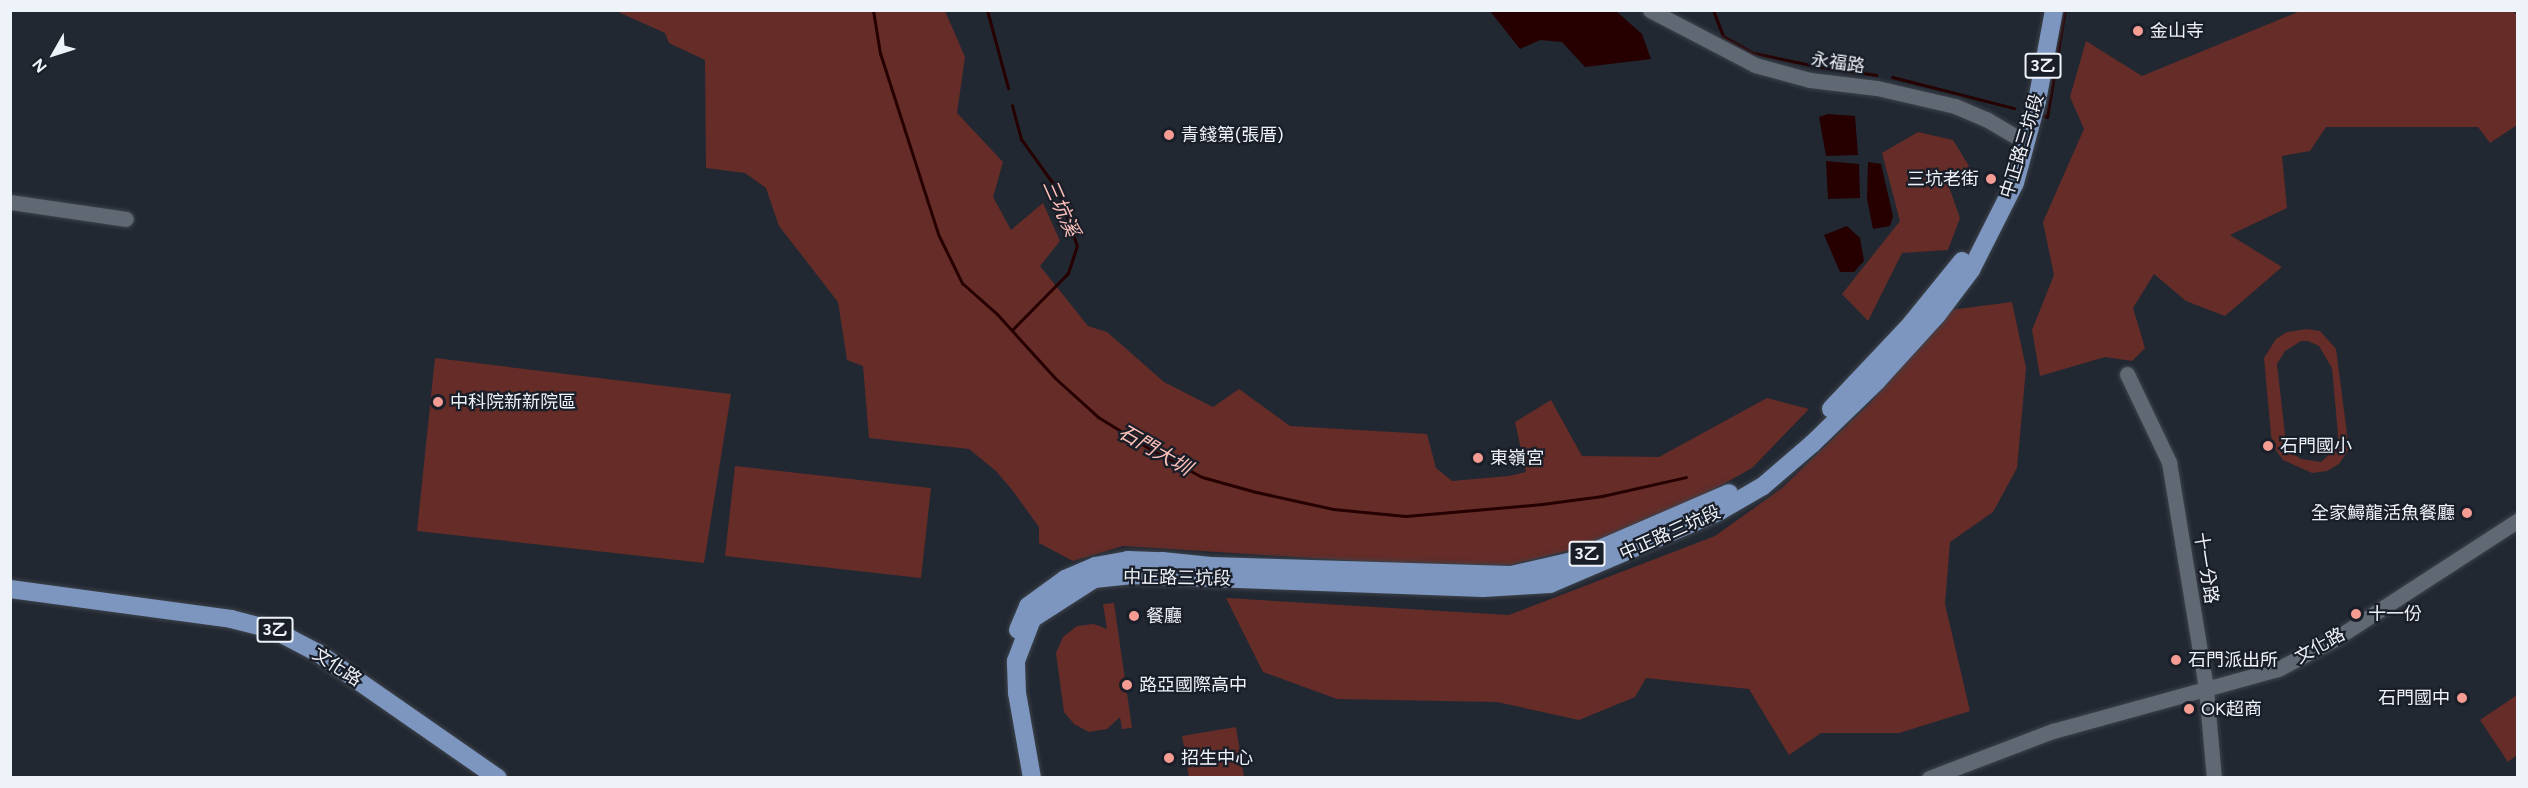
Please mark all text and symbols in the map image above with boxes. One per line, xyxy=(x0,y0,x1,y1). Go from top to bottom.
place label: 金山寺 xyxy=(2150,20,2204,42)
north arrow xyxy=(24,24,84,84)
marker: 金山寺 xyxy=(2131,24,2145,38)
street label: 永福路 xyxy=(1810,49,1866,77)
road number: 3乙 xyxy=(2024,53,2062,79)
text: N xyxy=(28,55,51,76)
street label: 中正路三坑段 xyxy=(1996,91,2048,201)
place label: 青錢第(張厝) xyxy=(1181,124,1284,146)
marker: 青錢第(張厝) xyxy=(1162,128,1176,142)
place label: 三坑老街 xyxy=(1907,168,1979,190)
marker: 三坑老街 xyxy=(1984,172,1998,186)
water label: 三坑溪 xyxy=(1038,176,1084,240)
place label: 中科院新新院區 xyxy=(450,391,576,413)
marker: 中科院新新院區 xyxy=(431,395,445,409)
water label: 石門大圳 xyxy=(1114,420,1196,480)
place label: 石門國小 xyxy=(2280,435,2352,457)
marker: 石門國小 xyxy=(2261,439,2275,453)
place label: 東嶺宮 xyxy=(1490,447,1544,469)
marker: 東嶺宮 xyxy=(1471,451,1485,465)
street label: 中正路三坑段 xyxy=(1616,501,1724,565)
place label: 全家鱘龍活魚餐廳 xyxy=(2311,502,2455,524)
marker: 全家鱘龍活魚餐廳 xyxy=(2460,506,2474,520)
street label: 十一分路 xyxy=(2190,531,2222,605)
road number: 3乙 xyxy=(1568,541,1606,567)
street label: 中正路三坑段 xyxy=(1123,566,1231,590)
place label: 十一份 xyxy=(2368,603,2422,625)
place label: 餐廳 xyxy=(1146,605,1182,627)
marker: 十一份 xyxy=(2349,607,2363,621)
marker: 餐廳 xyxy=(1127,609,1141,623)
road number: 3乙 xyxy=(256,617,294,643)
street label: 文化路 xyxy=(2291,623,2349,669)
street label: 文化路 xyxy=(308,643,366,691)
place label: 石門派出所 xyxy=(2188,649,2278,671)
marker: 石門派出所 xyxy=(2169,653,2183,667)
place label: 路亞國際高中 xyxy=(1139,674,1247,696)
marker: 路亞國際高中 xyxy=(1120,678,1134,692)
place label: 石門國中 xyxy=(2378,687,2450,709)
marker: 石門國中 xyxy=(2455,691,2469,705)
place label: OK超商 xyxy=(2201,698,2262,720)
marker: OK超商 xyxy=(2182,702,2196,716)
place label: 招生中心 xyxy=(1181,747,1253,769)
marker: 招生中心 xyxy=(1162,751,1176,765)

